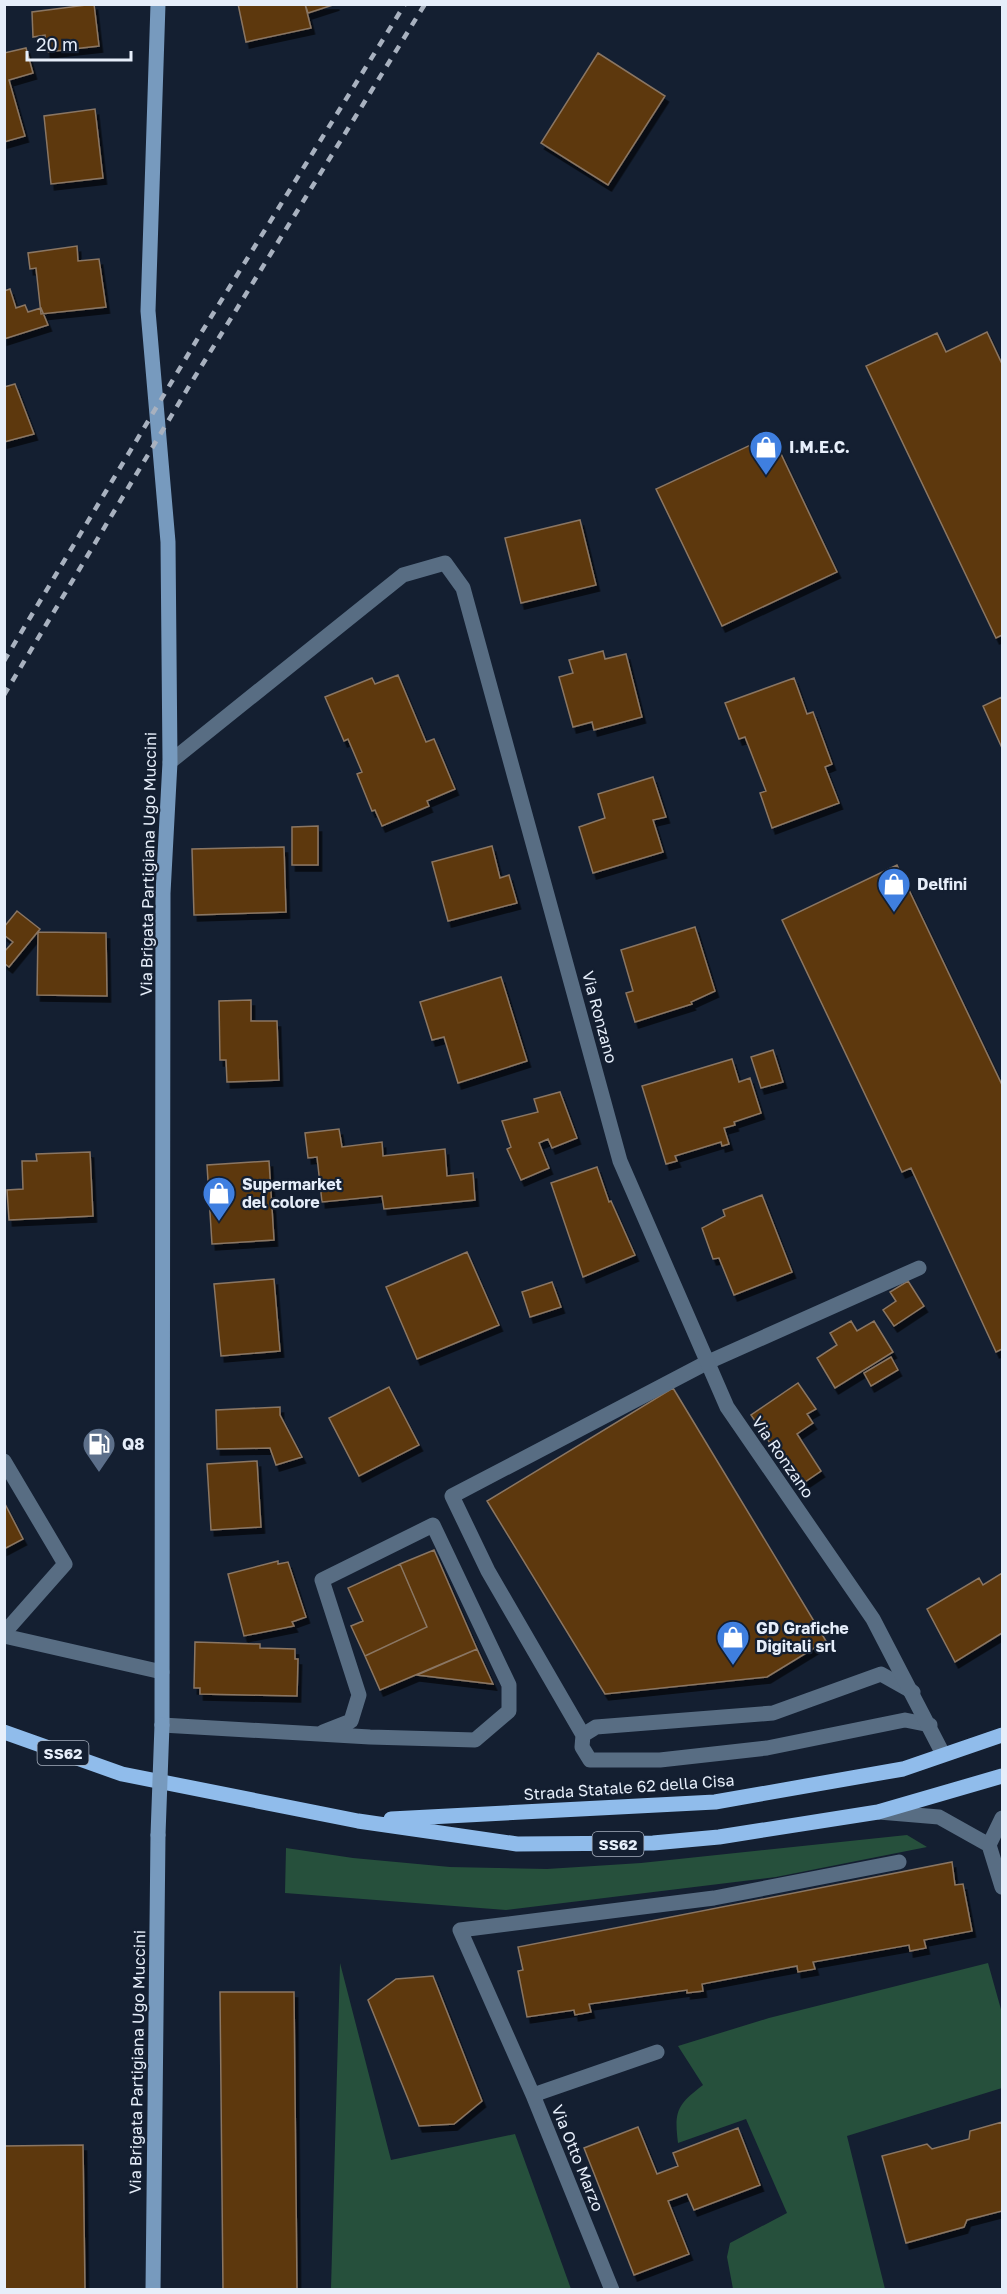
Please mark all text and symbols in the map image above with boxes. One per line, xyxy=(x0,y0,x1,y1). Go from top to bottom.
scale bar xyxy=(27,24,130,62)
text: 20 m xyxy=(36,33,78,55)
shop icon: I.M.E.C. xyxy=(748,429,784,476)
place label: I.M.E.C. xyxy=(789,437,850,457)
street label: Via Brigata Partigiana Ugo Muccini xyxy=(136,732,160,996)
shop icon: Delfini xyxy=(876,866,912,913)
place label: Delfini xyxy=(917,874,967,894)
street label: Via Ronzano xyxy=(578,969,622,1065)
place label: Supermarket del colore xyxy=(242,1174,342,1212)
shop icon: Supermarket del colore xyxy=(201,1175,237,1222)
street label: Via Ronzano xyxy=(748,1412,818,1502)
fuel station icon: Q8 xyxy=(81,1426,117,1473)
place label: Q8 xyxy=(122,1434,145,1454)
place label: GD Grafiche Digitali srl xyxy=(756,1618,849,1656)
shop icon: GD Grafiche Digitali srl xyxy=(715,1619,751,1666)
road number: SS62 xyxy=(38,1741,88,1765)
street label: Strada Statale 62 della Cisa xyxy=(523,1770,735,1804)
road number: SS62 xyxy=(592,1832,644,1856)
street label: Via Brigata Partigiana Ugo Muccini xyxy=(125,1930,149,2194)
street label: Via Otto Marzo xyxy=(548,2102,608,2214)

